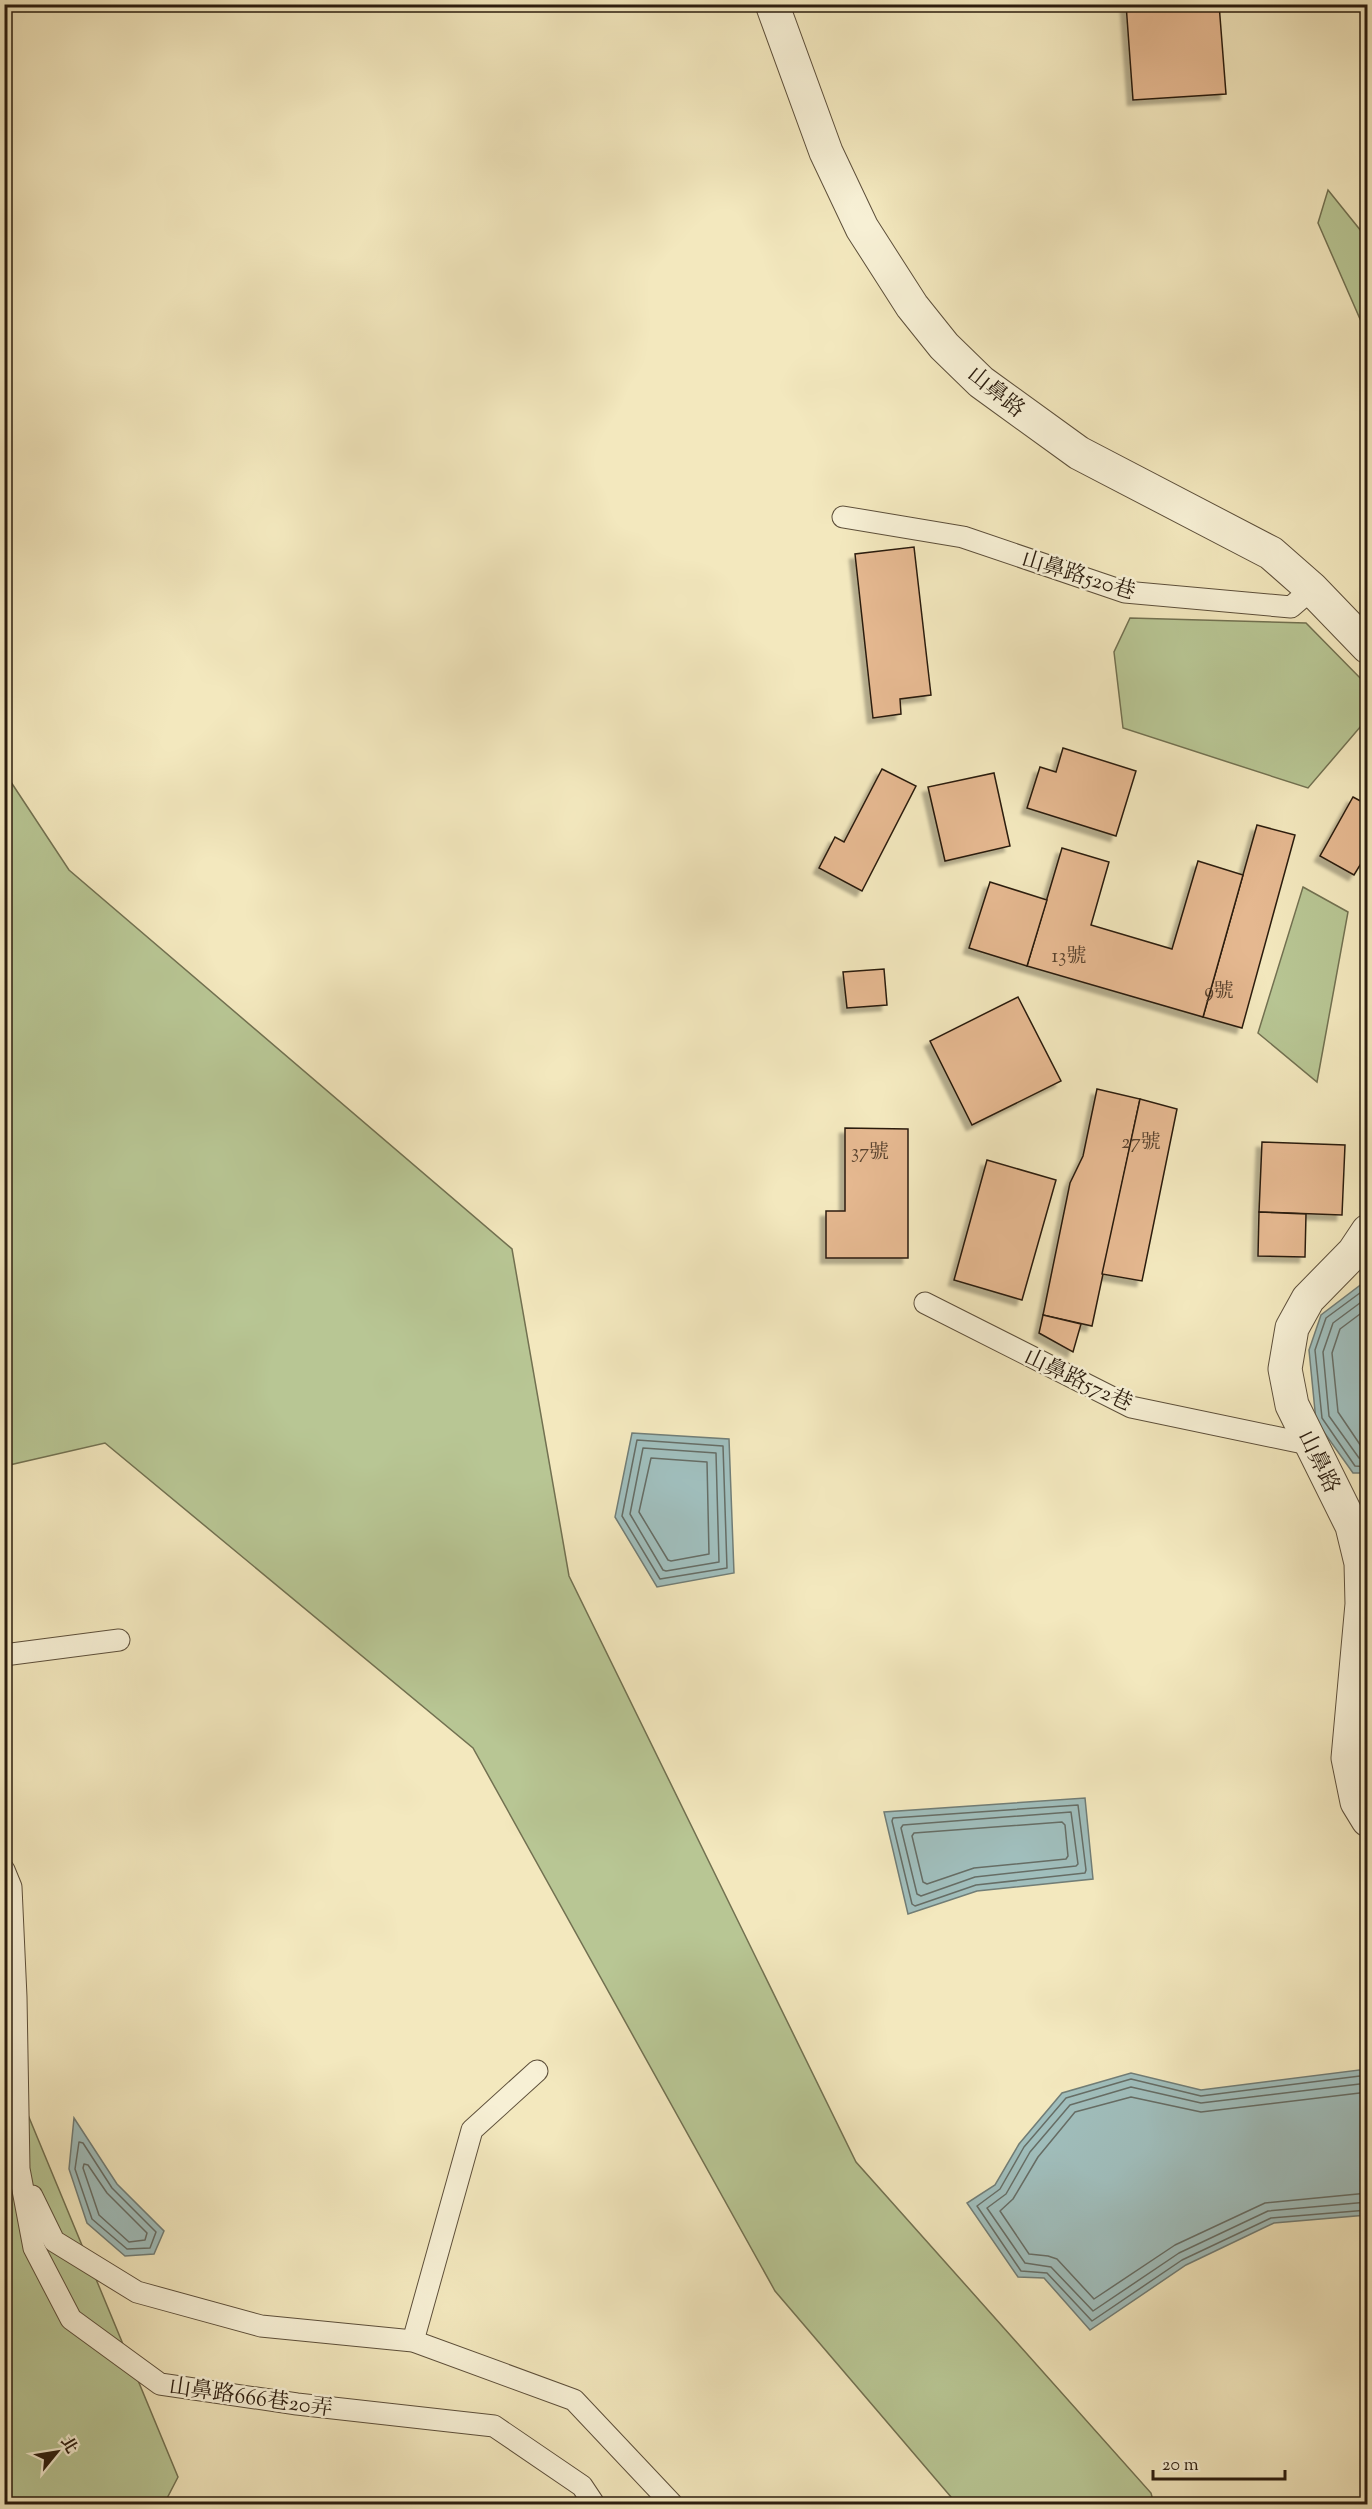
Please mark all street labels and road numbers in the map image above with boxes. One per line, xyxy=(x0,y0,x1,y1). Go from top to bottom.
street label: 山鼻路 xyxy=(959,360,1031,427)
street label: 山鼻路520巷 xyxy=(1017,544,1139,609)
street label: 山鼻路572巷 xyxy=(1018,1343,1137,1421)
street label: 山鼻路 xyxy=(1288,1426,1346,1499)
street label: 山鼻路666巷20弄 xyxy=(167,2372,334,2426)

